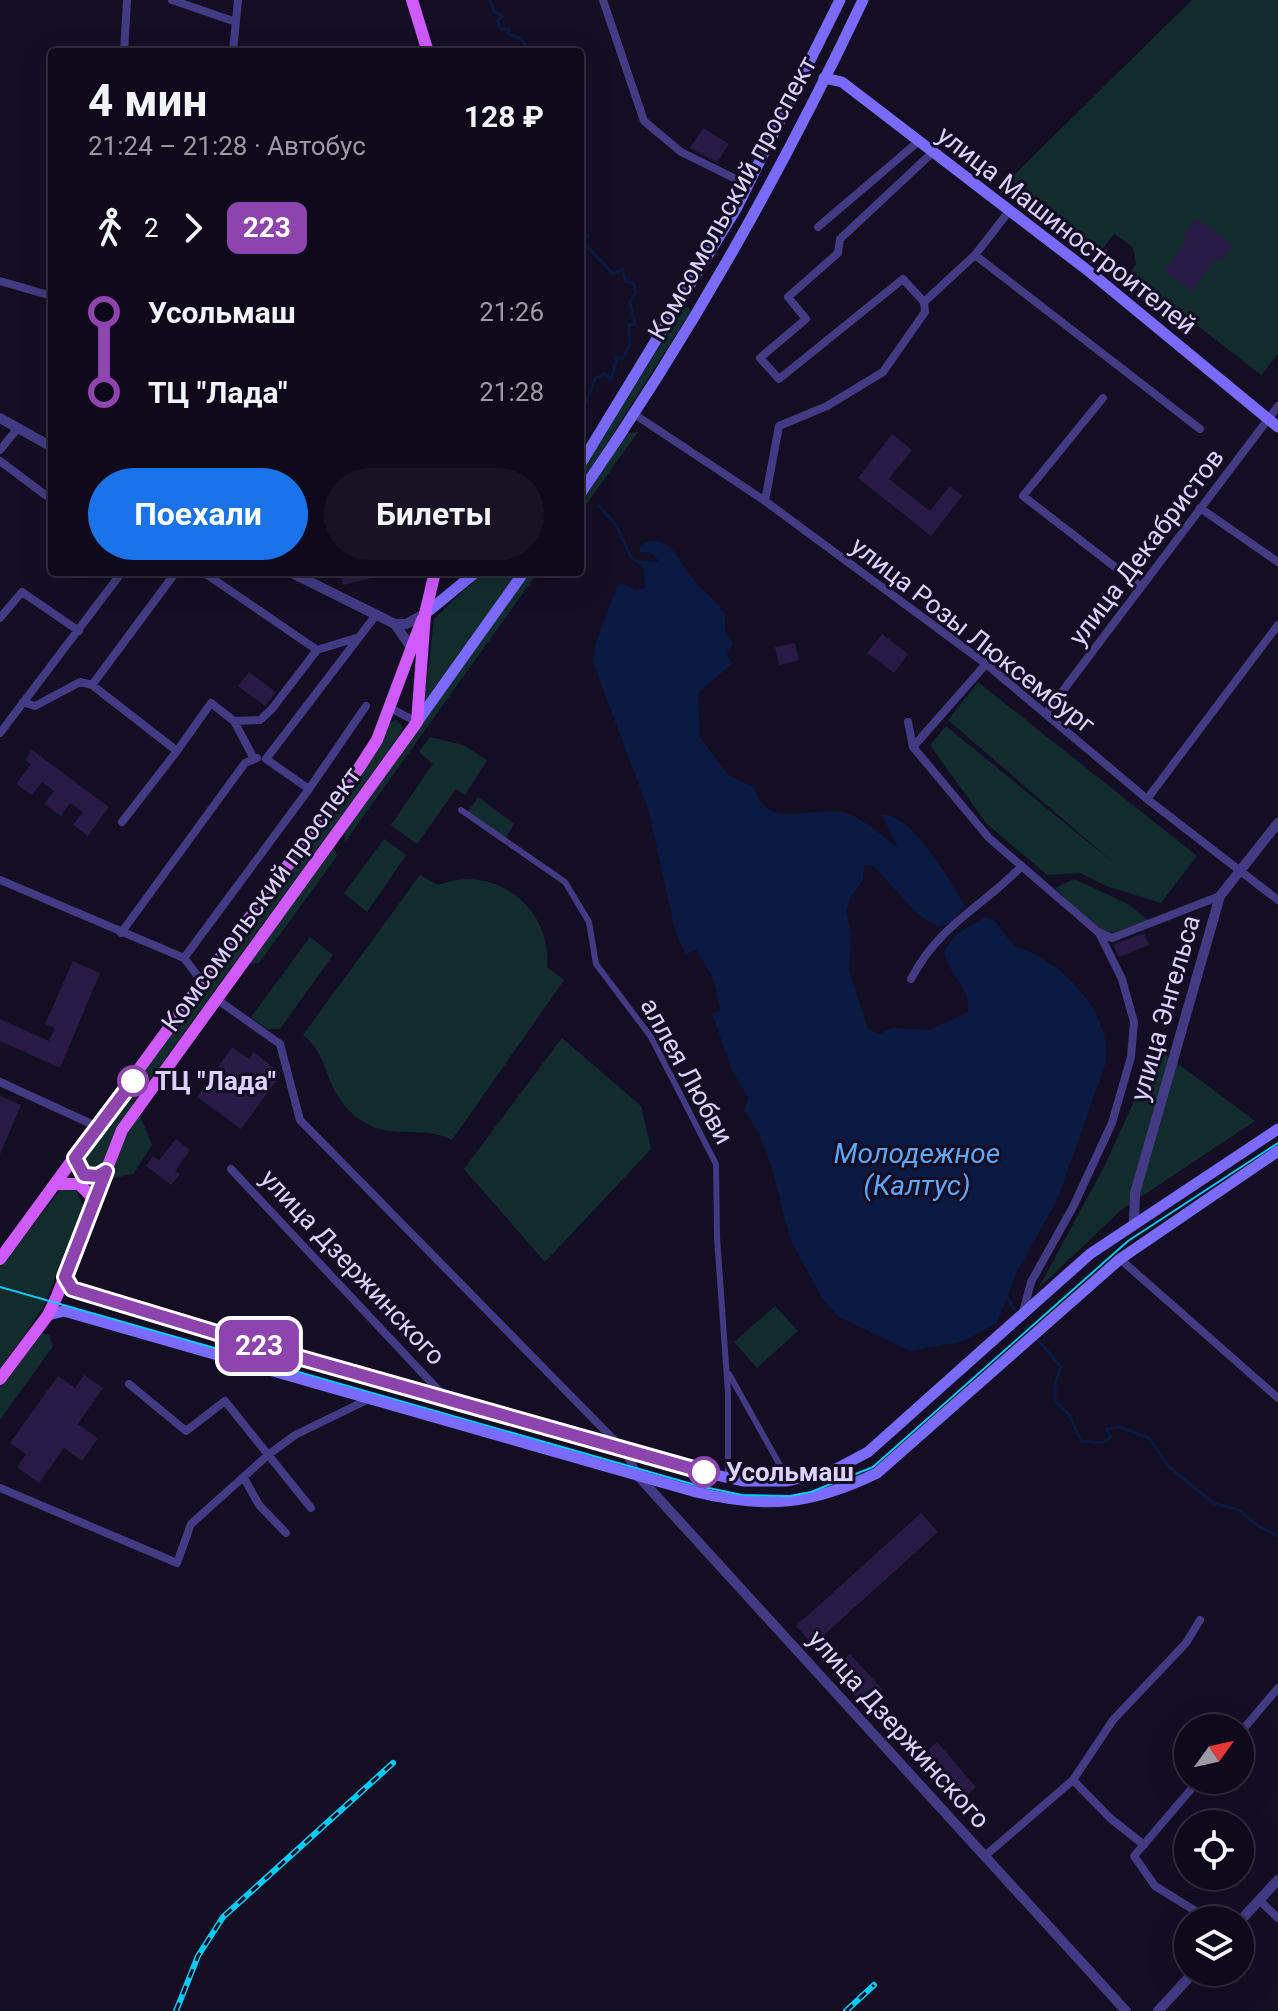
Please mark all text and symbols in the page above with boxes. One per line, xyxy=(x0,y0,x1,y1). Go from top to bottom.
street label: Комсомольский проспект xyxy=(641,51,823,345)
text: 4 мин xyxy=(88,75,207,127)
text: 128 ₽ xyxy=(464,99,544,134)
street label: улица Машиностроителей xyxy=(932,120,1202,340)
text: 21:24 – 21:28 · Автобус xyxy=(88,131,366,161)
icon: walk xyxy=(88,206,132,250)
icon: forward xyxy=(171,206,215,250)
text: 223 xyxy=(243,211,291,244)
text: 2 xyxy=(144,213,159,243)
text: Усольмаш xyxy=(148,295,296,330)
text: 21:26 xyxy=(479,297,544,327)
text: ТЦ "Лада" xyxy=(148,375,288,410)
text: 21:28 xyxy=(479,377,544,407)
street label: улица Декабристов xyxy=(1062,443,1230,651)
button: Поехали xyxy=(88,468,308,560)
button: Билеты xyxy=(324,468,544,560)
street label: улица Розы Люксембург xyxy=(845,530,1101,740)
street label: Комсомольский проспект xyxy=(155,761,367,1037)
street label: улица Энгельса xyxy=(1124,912,1206,1104)
street label: аллея Любви xyxy=(634,993,740,1149)
marker: ТЦ "Лада" xyxy=(118,1066,148,1096)
place label: ТЦ "Лада" xyxy=(155,1066,276,1096)
water label: Молодежное (Калтус) xyxy=(834,1137,1000,1202)
street label: улица Дзержинского xyxy=(255,1163,451,1371)
line badge: 223 xyxy=(213,1320,305,1372)
text: 223 xyxy=(235,1329,283,1362)
marker: Усольмаш xyxy=(689,1457,719,1487)
place label: Усольмаш xyxy=(726,1457,854,1487)
street label: улица Дзержинского xyxy=(802,1624,996,1834)
north arrow xyxy=(1174,1714,1254,1794)
map controls xyxy=(1174,1714,1254,1986)
button: locate xyxy=(1174,1810,1254,1890)
button: layers xyxy=(1174,1906,1254,1986)

